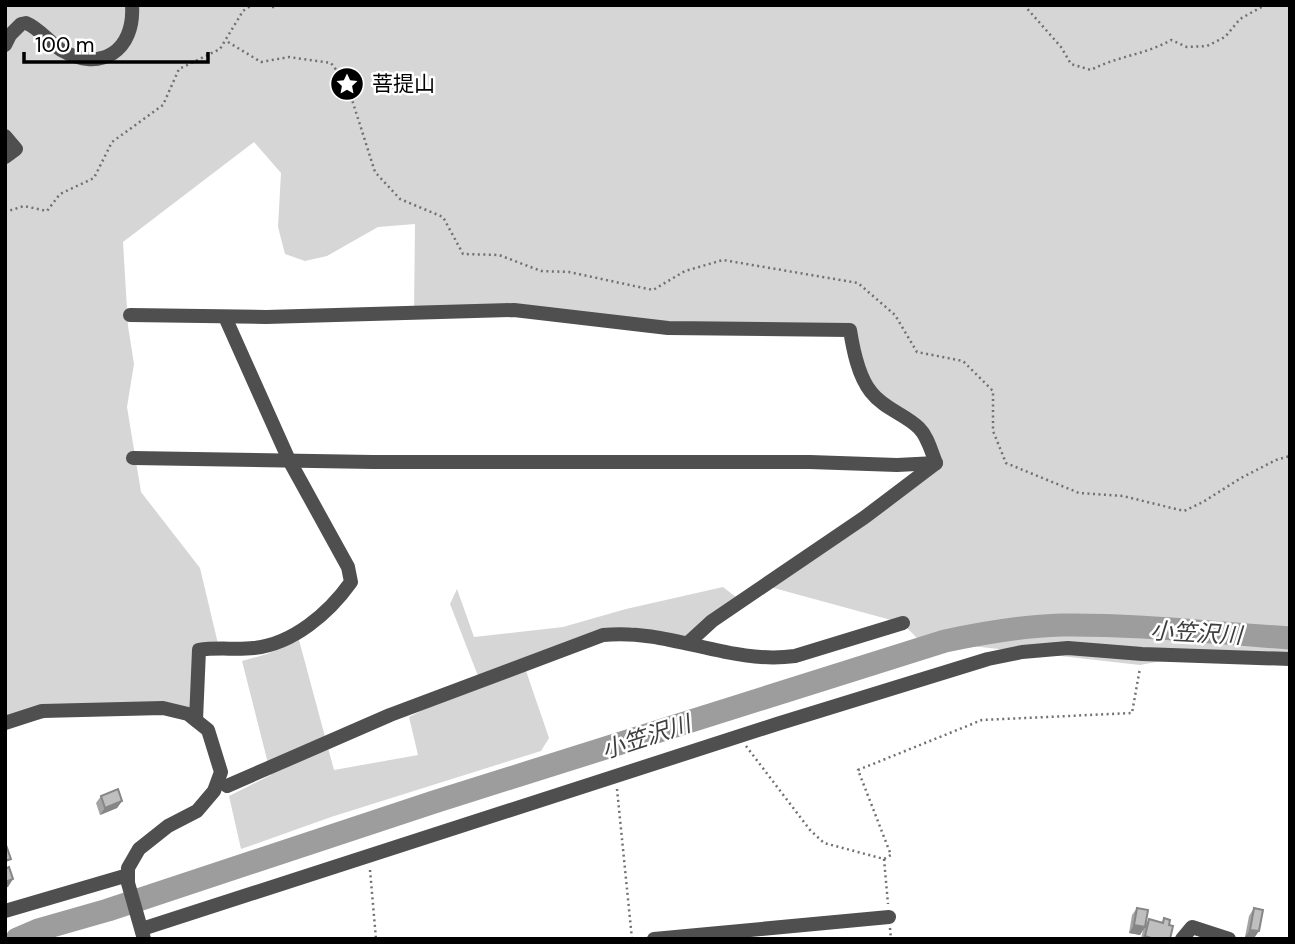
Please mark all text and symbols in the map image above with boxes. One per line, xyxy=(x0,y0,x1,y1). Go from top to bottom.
scale bar xyxy=(24,21,208,65)
text: 100 m xyxy=(35,31,95,59)
place icon: 菩提山 xyxy=(328,65,366,103)
place label: 菩提山 xyxy=(372,70,435,98)
water label: 小笠沢川 xyxy=(1149,616,1246,651)
water label: 小笠沢川 xyxy=(598,708,697,765)

